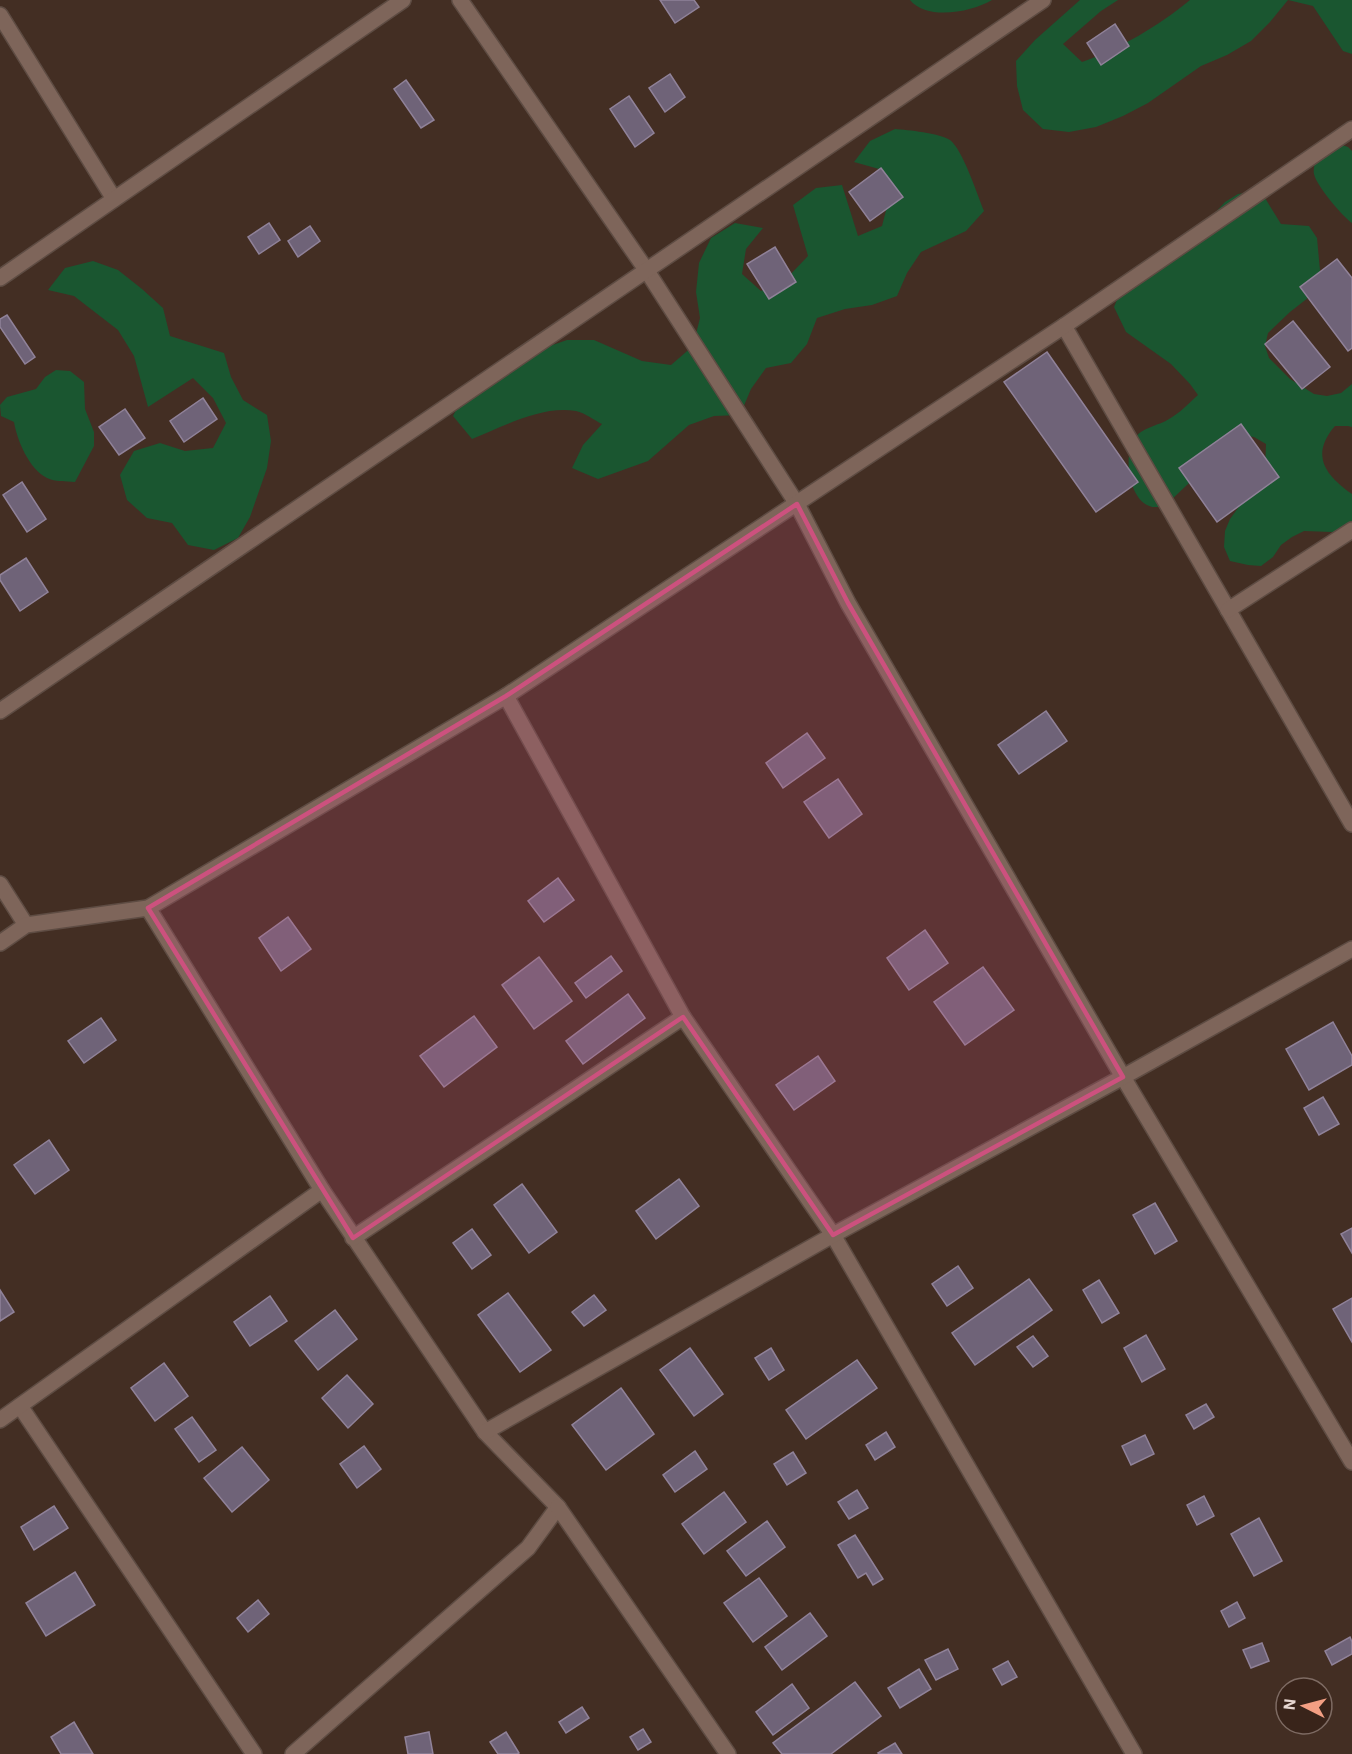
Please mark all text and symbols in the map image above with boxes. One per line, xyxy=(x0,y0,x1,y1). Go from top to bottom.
north arrow xyxy=(1274,1676,1334,1736)
text: N xyxy=(1279,1698,1300,1711)

